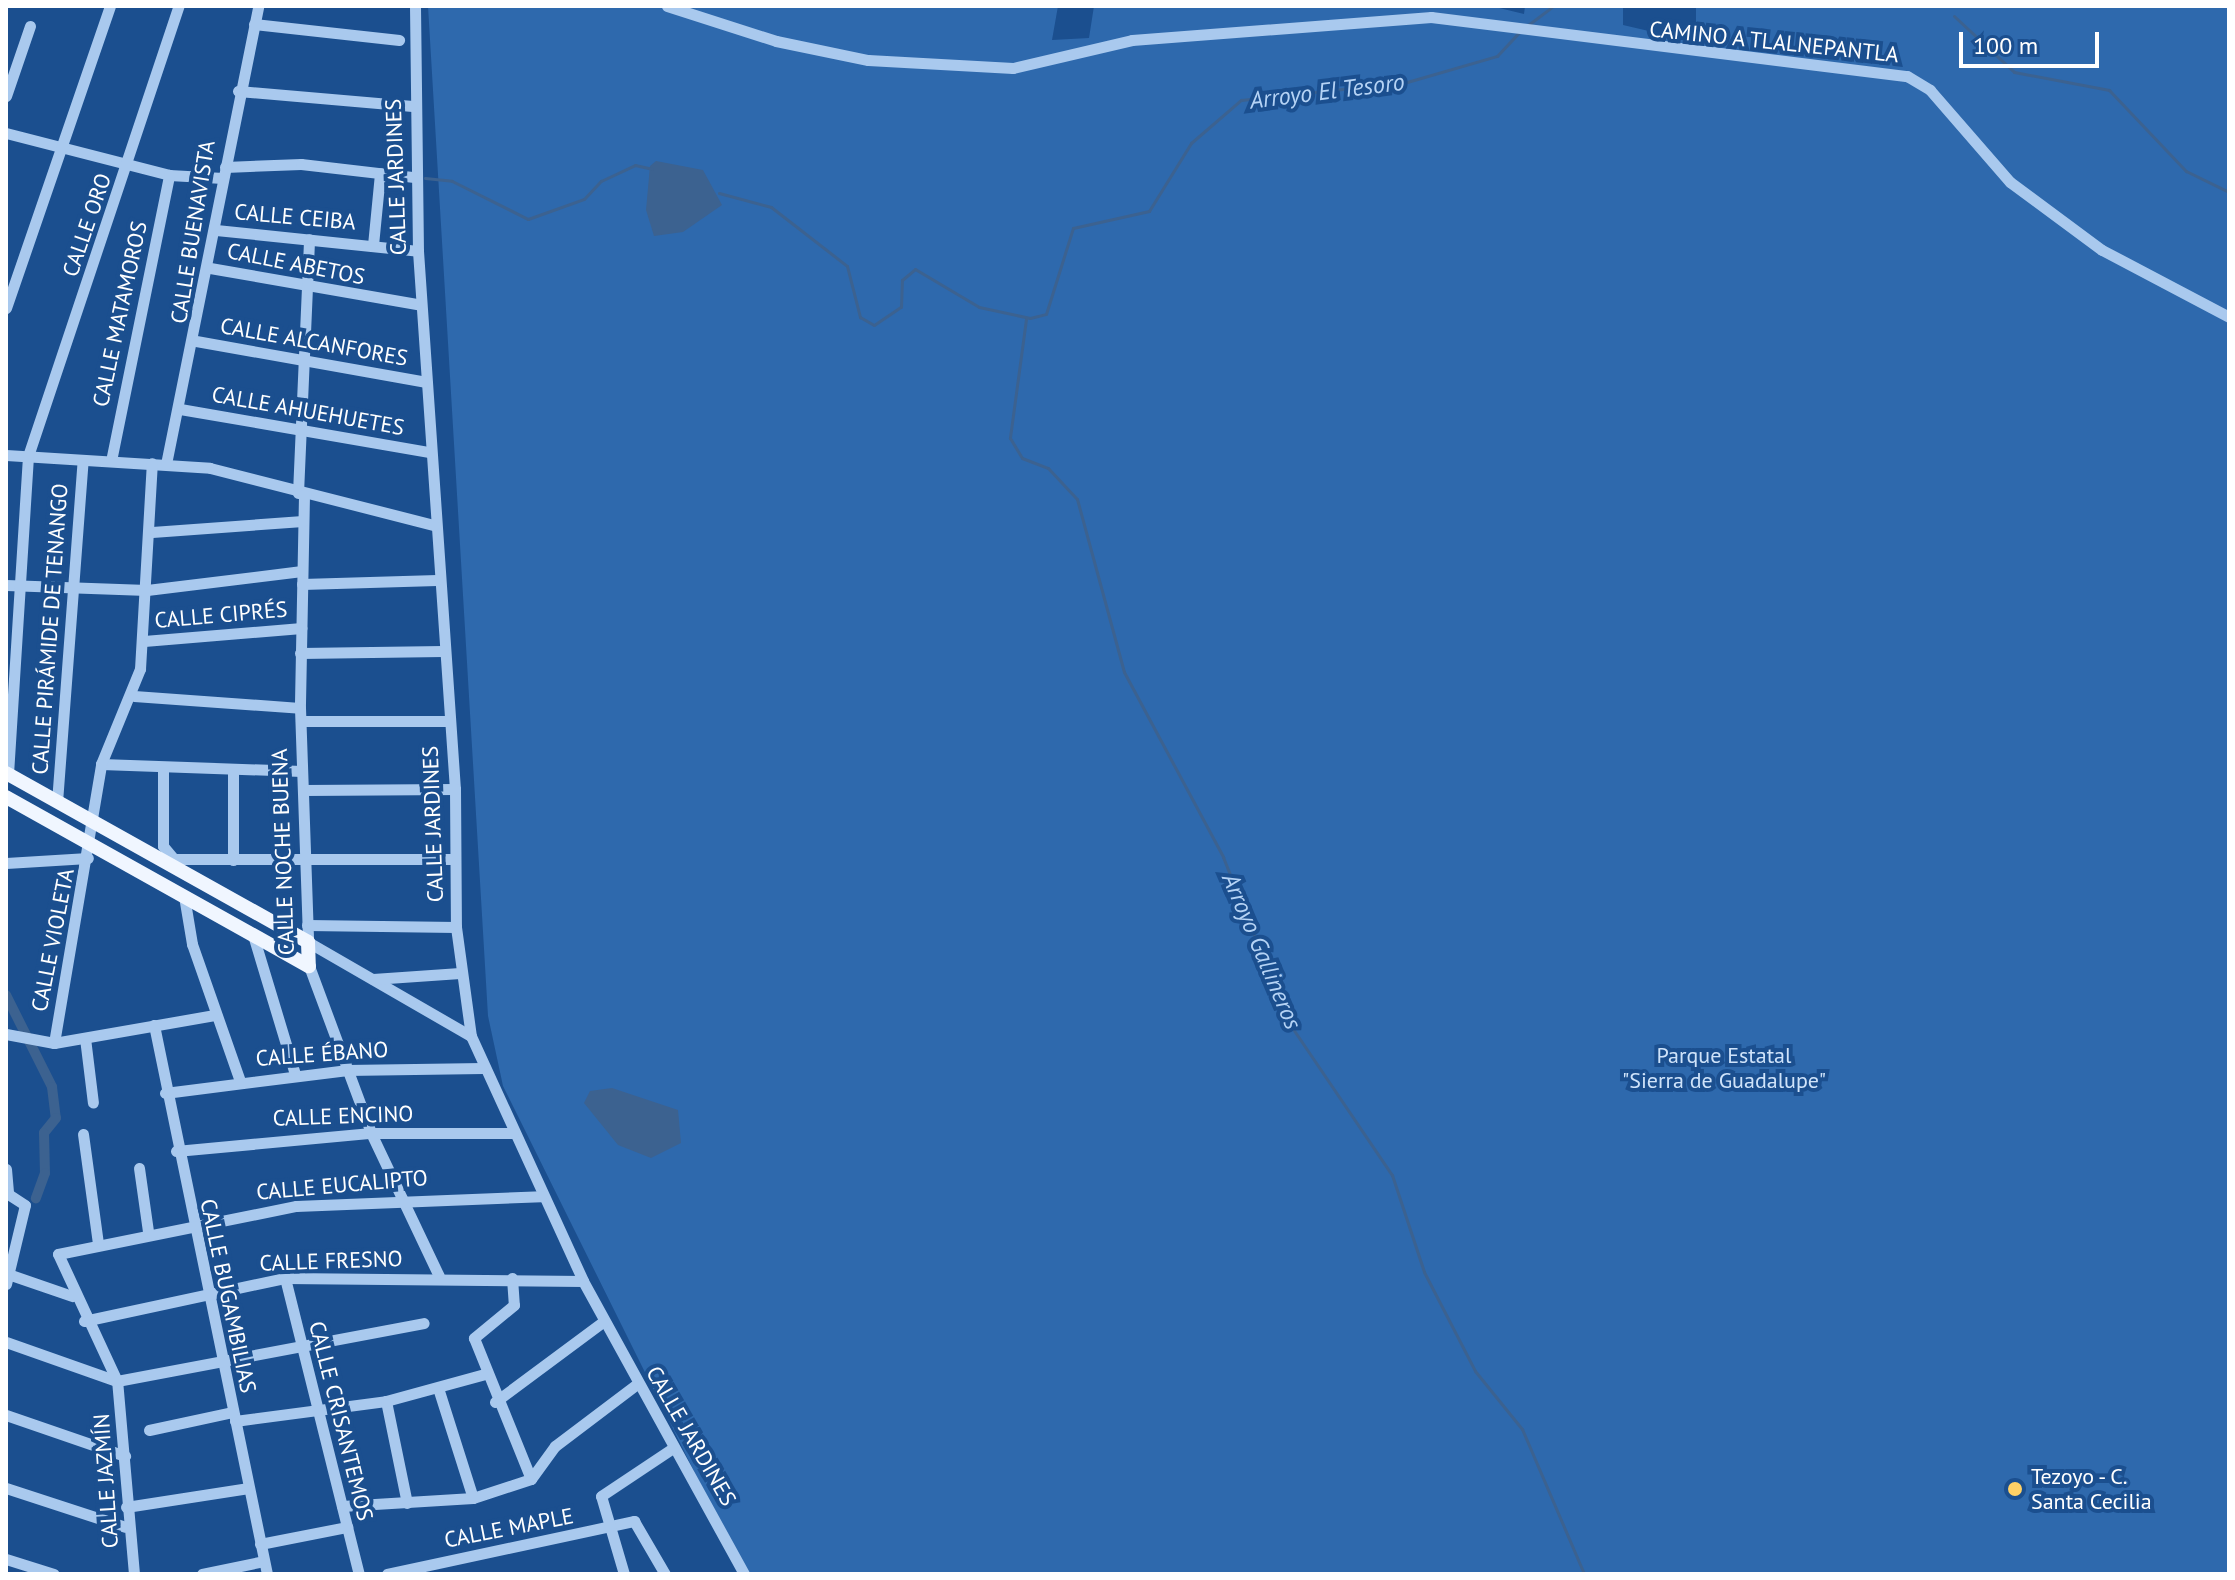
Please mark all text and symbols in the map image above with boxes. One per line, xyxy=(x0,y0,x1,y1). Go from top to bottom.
street label: CAMINO A TLALNEPANTLA xyxy=(1647,16,1901,68)
scale bar xyxy=(1963,16,2103,66)
text: 100 m xyxy=(1973,30,2038,61)
water label: Arroyo El Tesoro xyxy=(1248,67,1406,115)
street label: CALLE JARDINES xyxy=(380,98,412,256)
street label: CALLE BUENAVISTA xyxy=(165,139,221,325)
street label: CALLE ORO xyxy=(57,170,117,280)
street label: CALLE CEIBA xyxy=(233,199,357,235)
street label: CALLE MATAMOROS xyxy=(87,219,153,409)
street label: CALLE ABETOS xyxy=(224,238,368,290)
street label: CALLE ALCANFORES xyxy=(218,312,410,372)
street label: CALLE AHUEHUETES xyxy=(209,381,407,441)
street label: CALLE PIRÁMIDE DE TENANGO xyxy=(27,482,73,776)
street label: CALLE CIPRÉS xyxy=(154,596,288,634)
street label: CALLE JARDINES xyxy=(417,745,449,903)
street label: CALLE NOCHE BUENA xyxy=(266,748,300,956)
street label: CALLE VIOLETA xyxy=(26,866,80,1014)
water label: Arroyo Gallineros xyxy=(1216,869,1308,1033)
street label: CALLE ÉBANO xyxy=(255,1036,389,1072)
park label: Parque Estatal "Sierra de Guadalupe" xyxy=(1622,1042,1826,1094)
street label: CALLE ENCINO xyxy=(272,1100,414,1132)
street label: CALLE EUCALIPTO xyxy=(255,1164,429,1206)
street label: CALLE BUGAMBILIAS xyxy=(195,1197,261,1395)
street label: CALLE FRESNO xyxy=(259,1245,403,1277)
street label: CALLE CRISANTEMOS xyxy=(303,1318,379,1524)
street label: CALLE JARDINES xyxy=(640,1362,742,1510)
street label: CALLE JAZMÍN xyxy=(88,1413,124,1549)
place label: Tezoyo - C. Santa Cecilia xyxy=(2031,1463,2152,1514)
marker: Tezoyo - C. Santa Cecilia xyxy=(2006,1480,2024,1498)
street label: CALLE MAPLE xyxy=(442,1503,576,1553)

